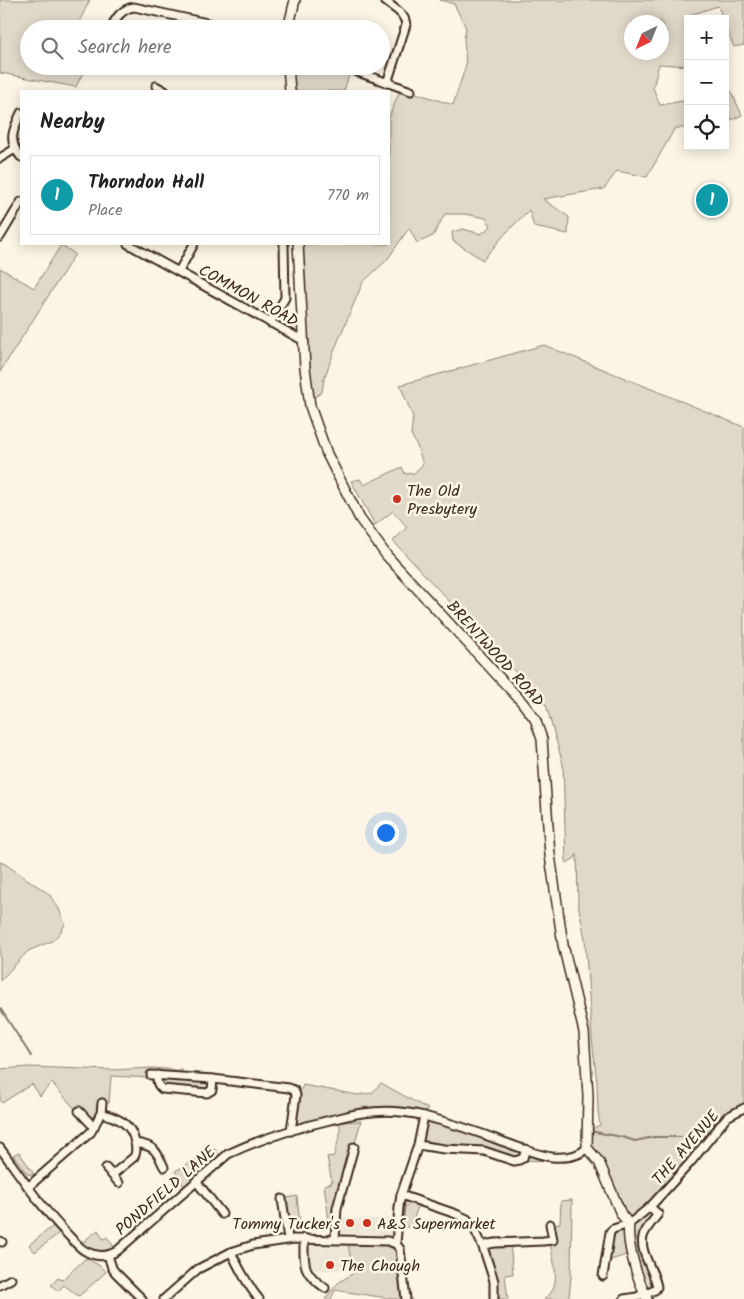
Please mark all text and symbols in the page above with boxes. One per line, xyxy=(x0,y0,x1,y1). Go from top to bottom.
north arrow xyxy=(624,15,669,60)
map controls xyxy=(684,15,729,150)
button: + xyxy=(684,15,729,60)
search box xyxy=(20,20,390,75)
text: Search here xyxy=(78,33,172,63)
icon: search xyxy=(38,34,66,62)
button: − xyxy=(684,60,729,105)
button: locate xyxy=(684,105,729,150)
text: Nearby xyxy=(40,106,105,139)
text: Thorndon Hall xyxy=(88,168,204,198)
pin: 1 xyxy=(696,181,728,219)
text: 1 xyxy=(55,183,59,208)
text: 770 m xyxy=(327,183,369,208)
text: Place xyxy=(88,198,122,223)
street label: COMMON ROAD xyxy=(194,258,303,334)
place label: The Old Presbytery xyxy=(407,479,478,522)
marker: The Old Presbytery xyxy=(391,493,403,505)
street label: BRENTWOOD ROAD xyxy=(440,595,550,713)
your location xyxy=(373,820,399,846)
street label: THE AVENUE xyxy=(646,1104,726,1191)
street label: PONDFIELD LANE xyxy=(110,1140,222,1242)
place label: Tommy Tucker's xyxy=(232,1212,340,1237)
place label: A&S Supermarket xyxy=(377,1212,496,1237)
marker: Tommy Tucker's xyxy=(344,1217,356,1229)
marker: A&S Supermarket xyxy=(361,1217,373,1229)
place label: The Chough xyxy=(340,1254,420,1279)
marker: The Chough xyxy=(324,1259,336,1271)

